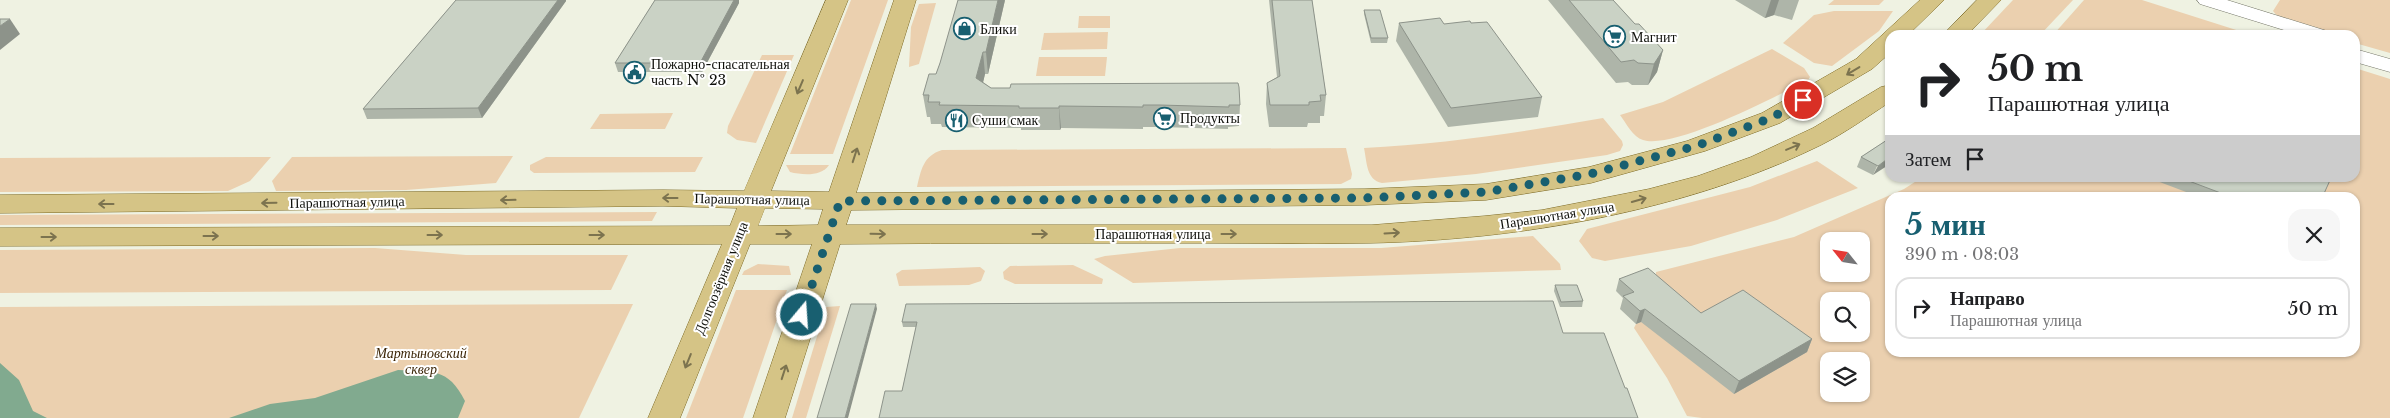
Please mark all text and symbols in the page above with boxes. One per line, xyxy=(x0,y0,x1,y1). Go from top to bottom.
shop icon: Блики xyxy=(952,17,976,41)
place label: Блики xyxy=(980,20,1017,38)
supermarket icon: Магнит xyxy=(1603,25,1627,49)
place label: Магнит xyxy=(1631,28,1677,46)
text: 50 m xyxy=(1988,47,2083,90)
icon: right xyxy=(1905,50,1970,115)
place label: Пожарно-спасательная часть № 23 xyxy=(651,55,790,89)
public building icon: Пожарно-спасательная часть № 23 xyxy=(623,60,647,84)
one-way arrow xyxy=(1846,66,1860,76)
one-way arrow xyxy=(795,79,805,94)
pin xyxy=(1782,79,1824,121)
icon: arrive xyxy=(1789,86,1817,114)
text: Парашютная улица xyxy=(1988,90,2169,117)
supermarket icon: Продукты xyxy=(1152,106,1176,130)
restaurant icon: Суши смак xyxy=(944,108,968,132)
place label: Продукты xyxy=(1180,109,1241,127)
place label: Суши смак xyxy=(972,111,1038,129)
one-way arrow xyxy=(1785,142,1800,151)
icon: arrive xyxy=(1961,145,1989,173)
one-way arrow xyxy=(851,148,860,163)
text: Затем xyxy=(1905,148,1951,171)
street label: Парашютная улица xyxy=(694,189,811,209)
street label: Парашютная улица xyxy=(289,192,406,212)
one-way arrow xyxy=(662,193,678,203)
one-way arrow xyxy=(500,195,516,205)
one-way arrow xyxy=(1631,195,1647,205)
street label: Парашютная улица xyxy=(1499,197,1616,233)
one-way arrow xyxy=(261,198,277,208)
one-way arrow xyxy=(98,199,114,209)
text: 5 мин xyxy=(1905,206,1986,243)
button: close xyxy=(2288,209,2340,261)
street label: Долгоозёрная улица xyxy=(690,218,752,337)
street label: Парашютная улица xyxy=(1095,225,1212,243)
one-way arrow xyxy=(1384,228,1400,238)
one-way arrow xyxy=(776,229,792,239)
one-way arrow xyxy=(869,229,885,239)
one-way arrow xyxy=(1032,229,1048,239)
one-way arrow xyxy=(1221,229,1237,239)
one-way arrow xyxy=(426,230,442,240)
one-way arrow xyxy=(588,230,605,240)
one-way arrow xyxy=(202,231,219,241)
one-way arrow xyxy=(40,232,56,242)
north arrow xyxy=(1820,232,1870,282)
map controls xyxy=(1820,232,1870,402)
text: 390 m · 08:03 xyxy=(1905,244,2019,264)
text: Направо xyxy=(1950,287,2025,310)
position arrow xyxy=(775,288,827,340)
button: search xyxy=(1820,292,1870,342)
icon: right xyxy=(1907,294,1935,322)
text: 50 m xyxy=(2288,297,2338,320)
text: Парашютная улица xyxy=(1950,310,2082,330)
park label: Мартыновский сквер xyxy=(374,344,467,378)
button: layers xyxy=(1820,352,1870,402)
one-way arrow xyxy=(682,353,692,368)
one-way arrow xyxy=(779,364,789,380)

